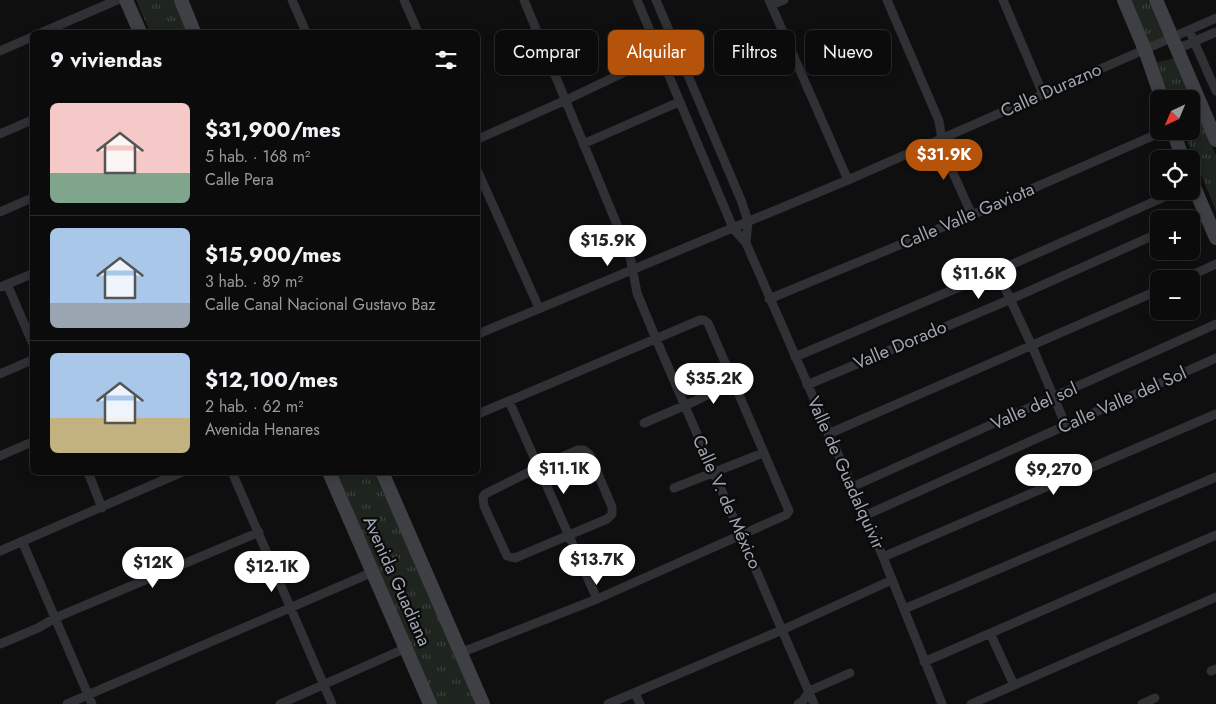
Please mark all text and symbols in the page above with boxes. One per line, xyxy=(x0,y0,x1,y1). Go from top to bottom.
chip: Comprar xyxy=(495,30,598,75)
chip: Alquilar xyxy=(608,30,704,75)
chip: Filtros xyxy=(714,30,795,75)
chip: Nuevo xyxy=(805,30,891,75)
text: 9 viviendas xyxy=(50,45,162,75)
icon: filters xyxy=(432,46,460,74)
street label: Calle Durazno xyxy=(996,56,1106,124)
north arrow xyxy=(1150,90,1200,140)
map controls xyxy=(1150,90,1200,320)
text: $31,900/mes xyxy=(205,115,341,145)
icon: home xyxy=(90,123,150,183)
pin: $31.9K xyxy=(903,138,985,181)
text: $31.9K xyxy=(916,143,972,166)
text: 5 hab. · 168 m² xyxy=(205,145,310,168)
button: locate xyxy=(1150,150,1200,200)
text: Calle Pera xyxy=(205,168,274,191)
street label: Calle Valle Gaviota xyxy=(896,176,1038,256)
button: + xyxy=(1150,210,1200,260)
pin: $15.9K xyxy=(567,224,649,267)
text: $15.9K xyxy=(580,229,636,252)
text: $15,900/mes xyxy=(205,240,341,270)
icon: home xyxy=(90,248,150,308)
pin: $11.6K xyxy=(938,258,1020,300)
text: $11.6K xyxy=(952,262,1006,285)
text: 3 hab. · 89 m² xyxy=(205,270,303,293)
button: − xyxy=(1150,270,1200,320)
text: Calle Canal Nacional Gustavo Baz xyxy=(205,293,436,316)
street label: Valle Dorado xyxy=(849,314,951,376)
street label: Calle Valle del Sol xyxy=(1053,360,1191,440)
pin: $35.2K xyxy=(673,362,755,405)
text: $12,100/mes xyxy=(205,365,338,395)
text: $35.2K xyxy=(685,367,743,390)
icon: home xyxy=(90,373,150,433)
street label: Valle del sol xyxy=(987,375,1081,437)
street label: Valle de Guadalquivir xyxy=(801,392,892,554)
text: 2 hab. · 62 m² xyxy=(205,395,304,418)
text: Avenida Henares xyxy=(205,418,320,441)
street label: Calle V. de México xyxy=(686,431,768,573)
pin: $11.1K xyxy=(523,452,605,495)
pin: $9,270 xyxy=(1013,454,1095,496)
text: $11.1K xyxy=(539,457,589,480)
text: $9,270 xyxy=(1026,458,1082,481)
street label: Avenida Guadiana xyxy=(357,512,437,650)
pin: $13.7K xyxy=(556,544,638,586)
pin: $12K xyxy=(123,546,183,589)
text: $13.7K xyxy=(570,548,624,571)
pin: $12.1K xyxy=(231,550,313,593)
text: $12K xyxy=(133,551,173,574)
text: $12.1K xyxy=(245,555,299,578)

